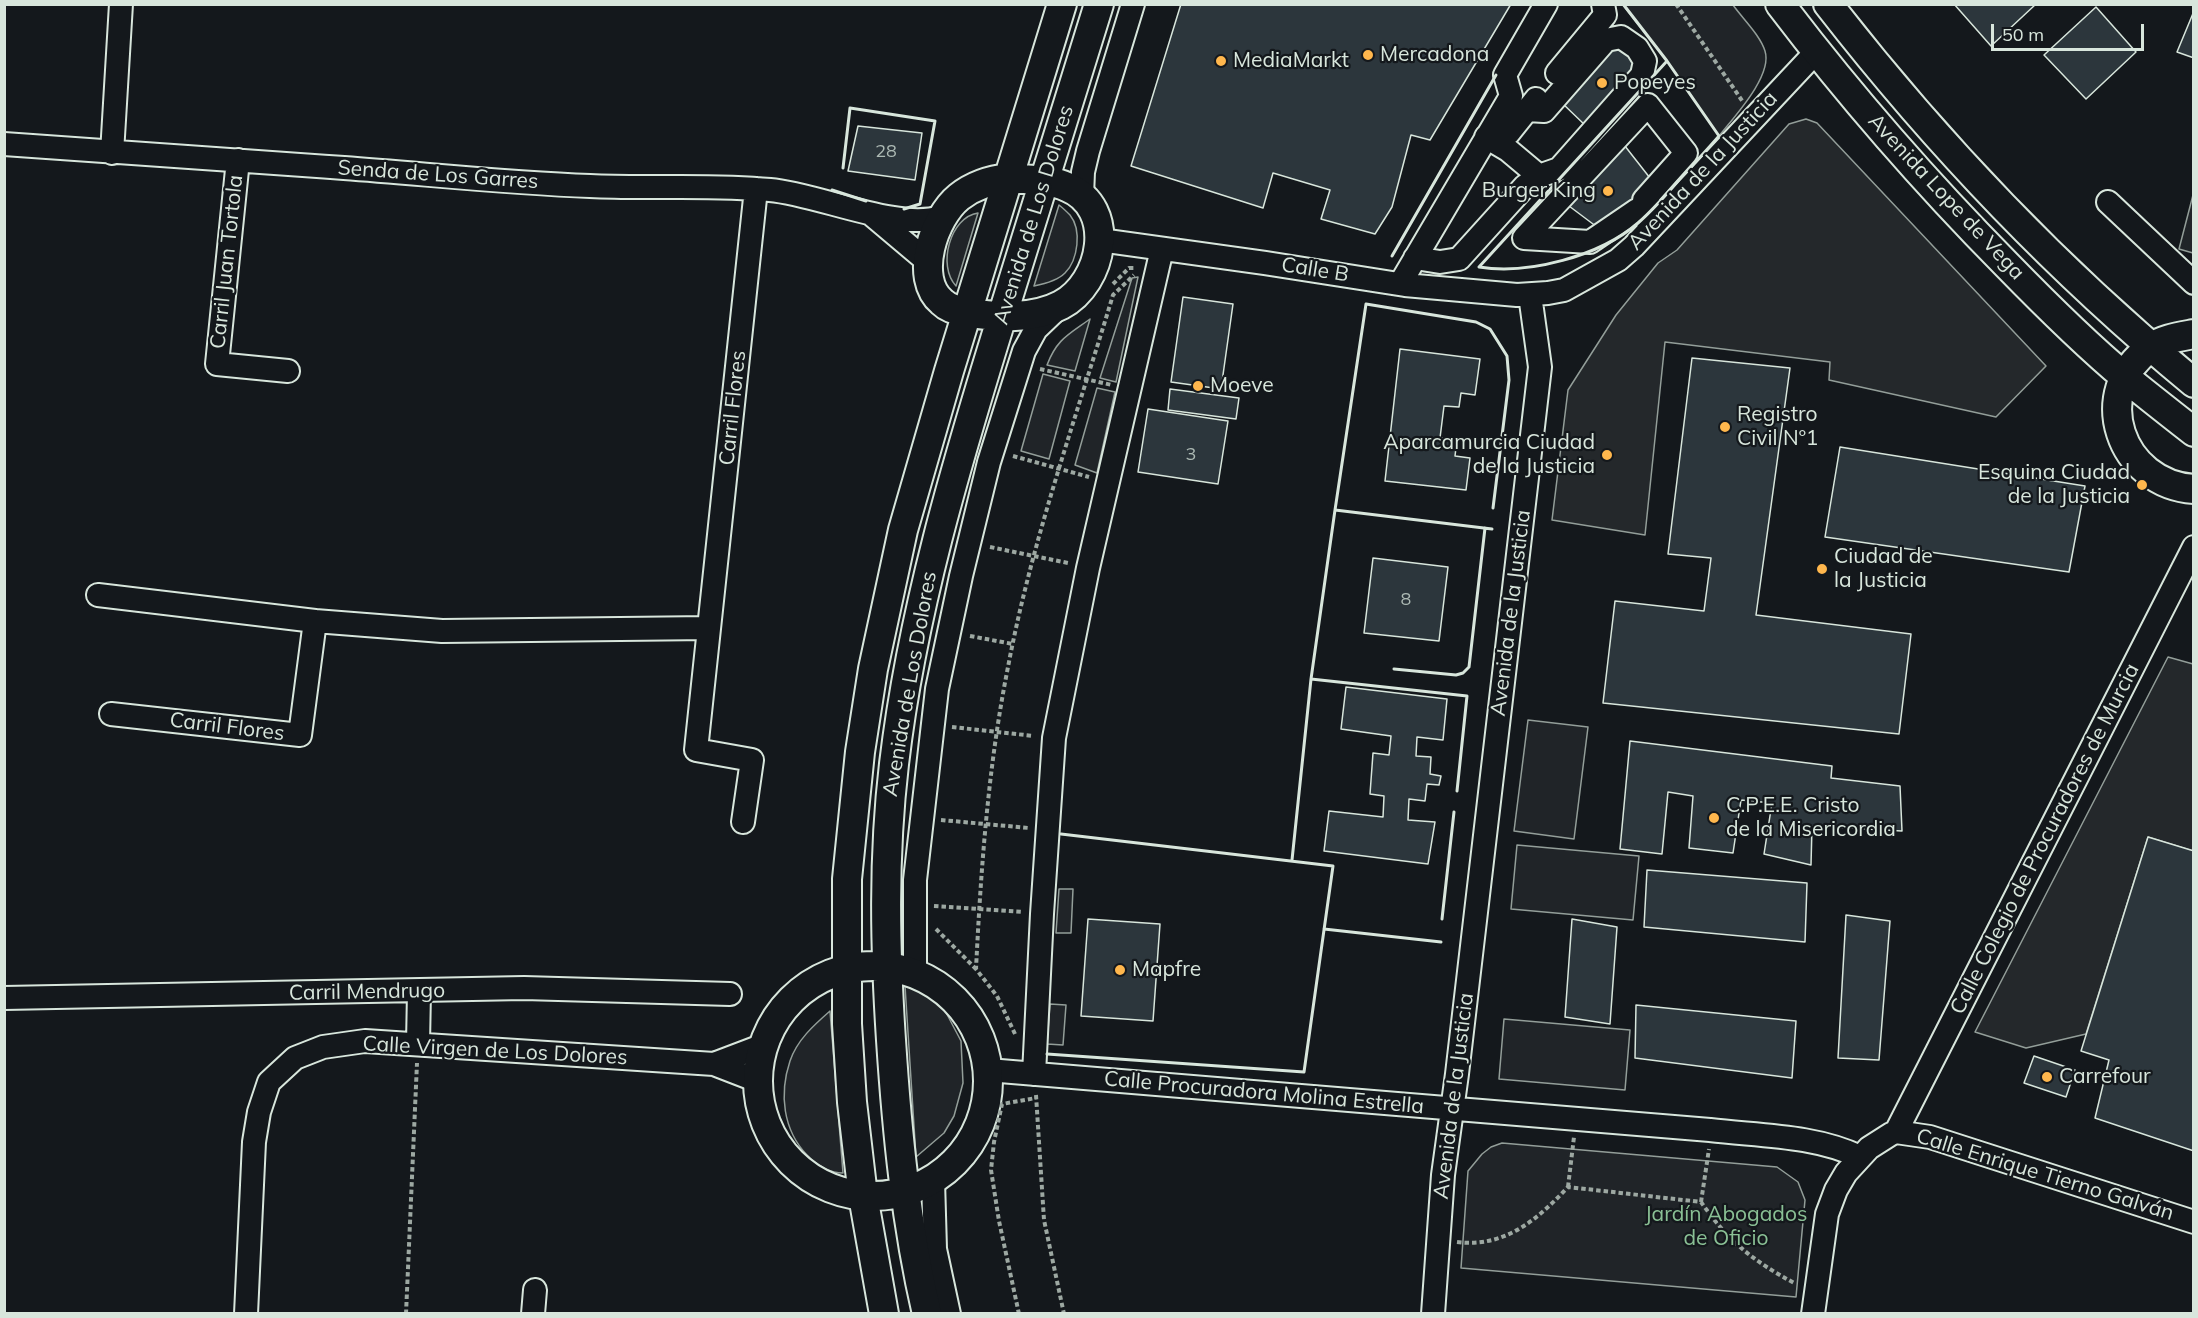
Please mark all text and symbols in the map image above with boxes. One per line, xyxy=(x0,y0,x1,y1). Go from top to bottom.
scale bar xyxy=(1994,12,2147,50)
text: 50 m xyxy=(2002,23,2044,46)
place label: Mercadona xyxy=(1380,42,1489,68)
place label: MediaMarkt xyxy=(1233,48,1349,74)
marker: Mercadona xyxy=(1361,48,1375,62)
marker: MediaMarkt xyxy=(1214,54,1228,68)
place label: Popeyes xyxy=(1614,70,1696,96)
marker: Popeyes xyxy=(1595,76,1609,90)
street label: Avenida de la Justicia xyxy=(1623,87,1783,255)
street label: Avenida de Los Dolores xyxy=(989,102,1079,328)
street label: Avenida Lope de Vega xyxy=(1863,109,2029,285)
house number: 28 xyxy=(875,141,897,163)
street label: Senda de Los Garres xyxy=(337,155,539,195)
street label: Carril Juan Tortola xyxy=(205,174,249,350)
place label: Burger King xyxy=(1482,178,1596,204)
marker: Burger King xyxy=(1601,184,1615,198)
street label: Calle B xyxy=(1280,252,1350,288)
street label: Carril Flores xyxy=(714,349,752,467)
place label: Moeve xyxy=(1210,373,1274,399)
marker: Moeve xyxy=(1191,379,1205,393)
place label: Registro Civil Nº1 xyxy=(1737,402,1818,452)
marker: Registro Civil Nº1 xyxy=(1718,420,1732,434)
place label: Aparcamurcia Ciudad de la Justicia xyxy=(1383,430,1595,480)
house number: 3 xyxy=(1186,444,1196,466)
marker: Aparcamurcia Ciudad de la Justicia xyxy=(1600,448,1614,462)
place label: Esquina Ciudad de la Justicia xyxy=(1978,460,2130,510)
marker: Esquina Ciudad de la Justicia xyxy=(2135,478,2149,492)
street label: Avenida de la Justicia xyxy=(1486,508,1536,718)
place label: Ciudad de la Justicia xyxy=(1834,544,1933,594)
marker: Ciudad de la Justicia xyxy=(1815,562,1829,576)
street label: Avenida de Los Dolores xyxy=(878,570,942,798)
house number: 8 xyxy=(1401,589,1411,611)
street label: Calle Colegio de Procuradores de Murcia xyxy=(1945,659,2145,1019)
street label: Carril Flores xyxy=(168,707,286,747)
place label: C.P.E.E. Cristo de la Misericordia xyxy=(1726,793,1896,843)
marker: C.P.E.E. Cristo de la Misericordia xyxy=(1707,811,1721,825)
place label: Mapfre xyxy=(1132,957,1201,983)
marker: Mapfre xyxy=(1113,963,1127,977)
street label: Carril Mendrugo xyxy=(289,978,445,1006)
street label: Avenida de la Justicia xyxy=(1429,991,1479,1201)
street label: Calle Virgen de Los Dolores xyxy=(362,1031,628,1071)
place label: Carrefour xyxy=(2059,1064,2151,1090)
street label: Calle Procuradora Molina Estrella xyxy=(1103,1066,1425,1120)
marker: Carrefour xyxy=(2040,1070,2054,1084)
street label: Calle Enrique Tierno Galván xyxy=(1913,1124,2177,1226)
park label: Jardín Abogados de Oficio xyxy=(1645,1202,1807,1252)

